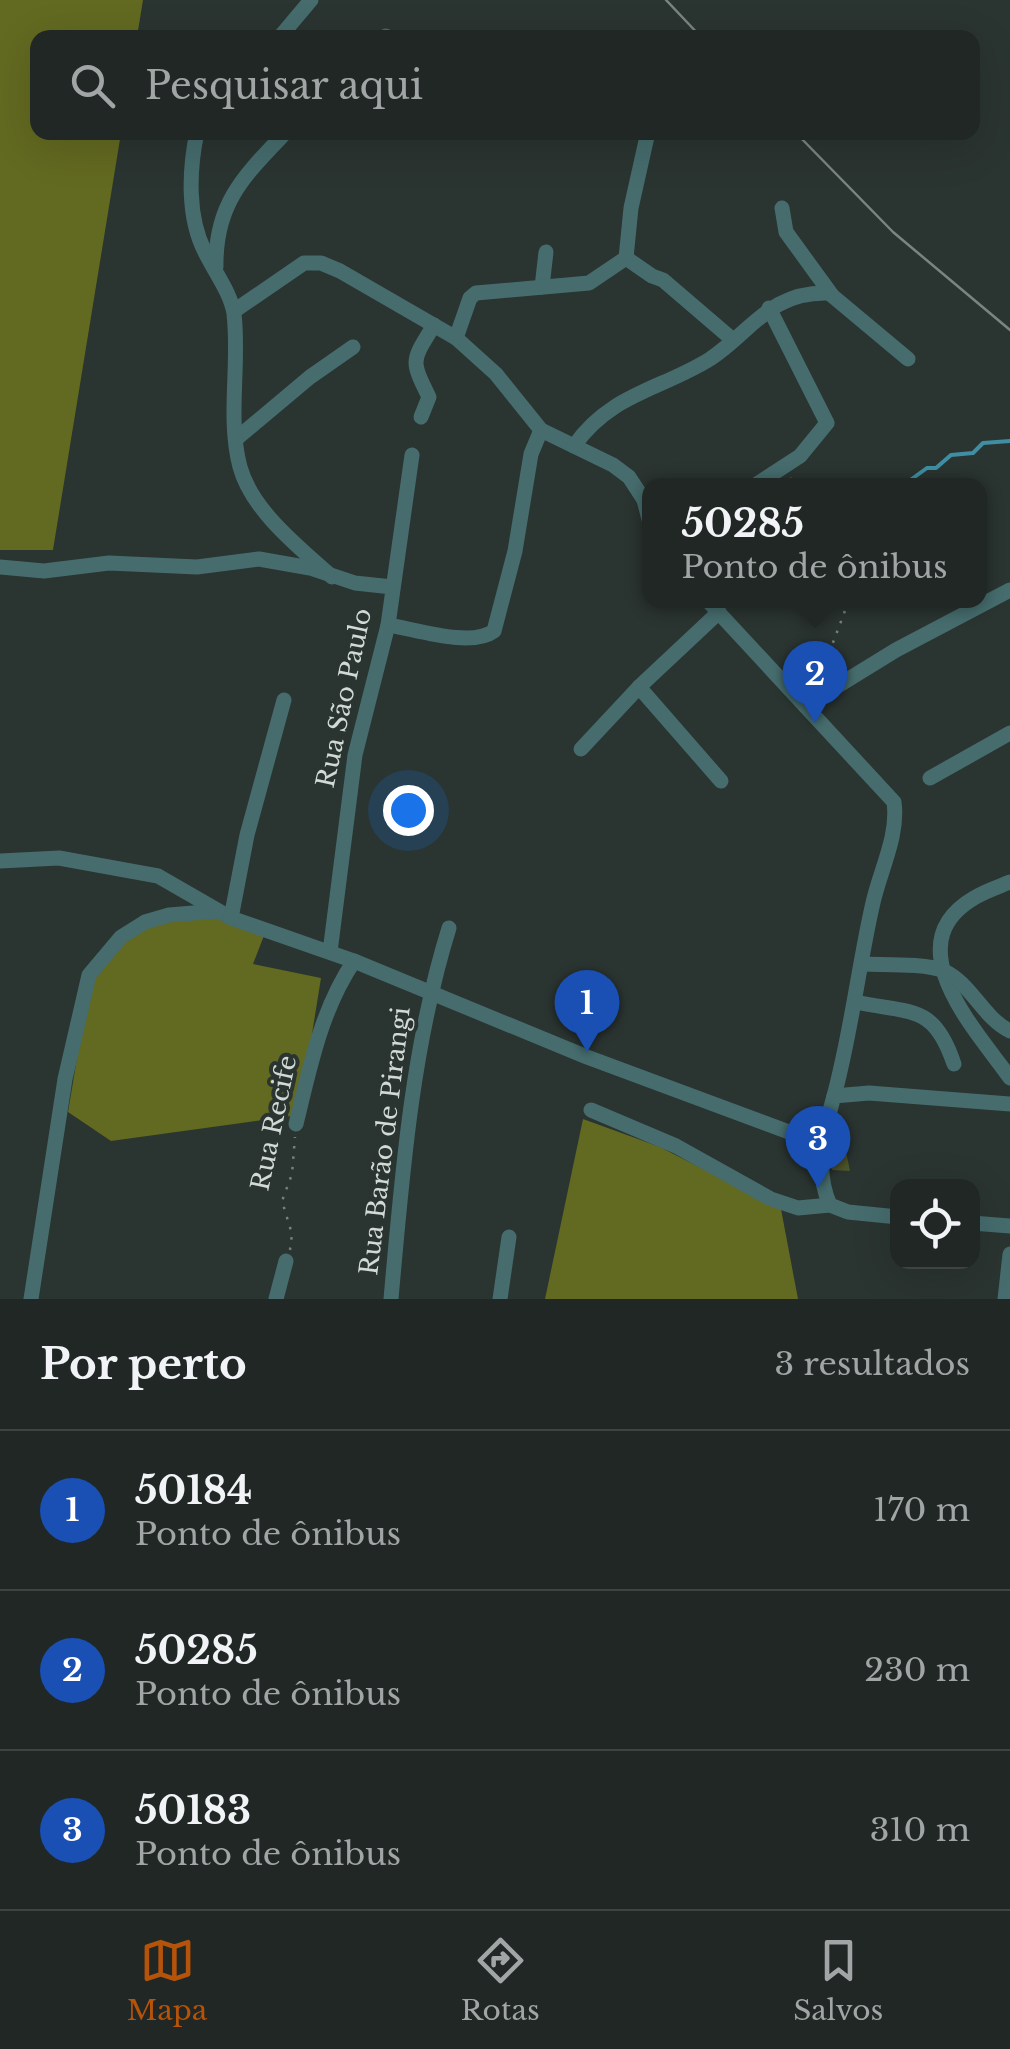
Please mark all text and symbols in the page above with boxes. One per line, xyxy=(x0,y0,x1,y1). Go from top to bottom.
search box xyxy=(30,30,980,140)
icon: search xyxy=(65,58,120,113)
text: Pesquisar aqui xyxy=(145,62,423,109)
popup xyxy=(642,478,987,608)
text: 50285 xyxy=(681,500,804,547)
text: Ponto de ônibus xyxy=(681,547,948,587)
street label: Rua São Paulo xyxy=(310,605,378,791)
pin: 2 xyxy=(782,640,848,723)
your location xyxy=(383,785,434,836)
pin: 1 xyxy=(554,970,620,1052)
street label: Rua Barão de Pirangi xyxy=(353,1005,417,1277)
street label: Rua Recife xyxy=(245,1053,303,1193)
pin: 3 xyxy=(786,1106,850,1188)
map controls xyxy=(890,1179,980,1269)
button: locate xyxy=(890,1179,980,1269)
text: Por perto xyxy=(40,1338,247,1390)
text: 3 resultados xyxy=(775,1344,970,1384)
text: 50184 xyxy=(135,1467,252,1514)
text: 1 xyxy=(66,1490,79,1530)
text: 170 m xyxy=(873,1490,970,1530)
text: Ponto de ônibus xyxy=(135,1514,401,1554)
text: 50285 xyxy=(135,1627,258,1674)
text: 2 xyxy=(62,1650,83,1690)
text: 230 m xyxy=(864,1650,970,1690)
text: Ponto de ônibus xyxy=(135,1674,401,1714)
text: 50183 xyxy=(135,1787,251,1834)
text: 3 xyxy=(62,1810,83,1850)
text: 310 m xyxy=(870,1810,970,1850)
text: Ponto de ônibus xyxy=(135,1834,401,1874)
tab: Mapa xyxy=(127,1933,207,2028)
tab: Rotas xyxy=(461,1933,540,2028)
tab: Salvos xyxy=(793,1933,883,2028)

